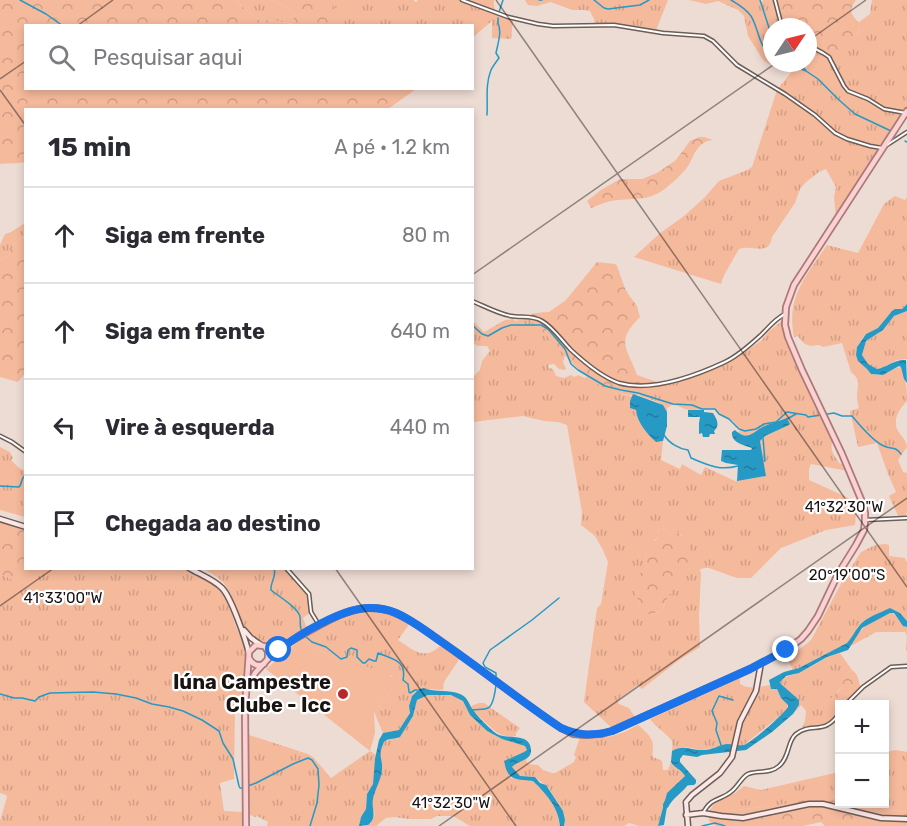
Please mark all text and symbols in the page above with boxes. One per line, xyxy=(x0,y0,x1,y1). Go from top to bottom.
north arrow xyxy=(763,18,817,72)
search box xyxy=(24,24,474,90)
icon: search xyxy=(45,41,78,74)
text: Pesquisar aqui xyxy=(93,44,243,71)
text: 15 min xyxy=(48,132,131,163)
text: A pé · 1.2 km xyxy=(334,135,450,159)
icon: ahead xyxy=(48,219,81,252)
text: Siga em frente xyxy=(105,222,265,249)
text: 80 m xyxy=(402,223,450,247)
icon: ahead xyxy=(48,315,81,348)
text: Siga em frente xyxy=(105,318,265,345)
text: 640 m xyxy=(390,319,450,343)
icon: left xyxy=(48,411,81,444)
text: Vire à esquerda xyxy=(105,414,275,441)
text: 440 m xyxy=(390,415,450,439)
text: 41°32'30"W xyxy=(805,498,883,516)
icon: arrive xyxy=(48,507,81,540)
text: Chegada ao destino xyxy=(105,510,321,537)
text: 20°19'00"S xyxy=(809,566,885,584)
text: 41°33'00"W xyxy=(23,589,103,607)
route start xyxy=(265,636,291,662)
route end xyxy=(772,636,798,662)
place label: Iúna Campestre Clube - Icc xyxy=(173,670,331,717)
marker: Iúna Campestre Clube - Icc xyxy=(336,687,350,701)
map controls xyxy=(835,700,889,808)
button: + xyxy=(835,700,889,754)
button: − xyxy=(835,754,889,808)
text: 41°32'30"W xyxy=(412,794,490,812)

